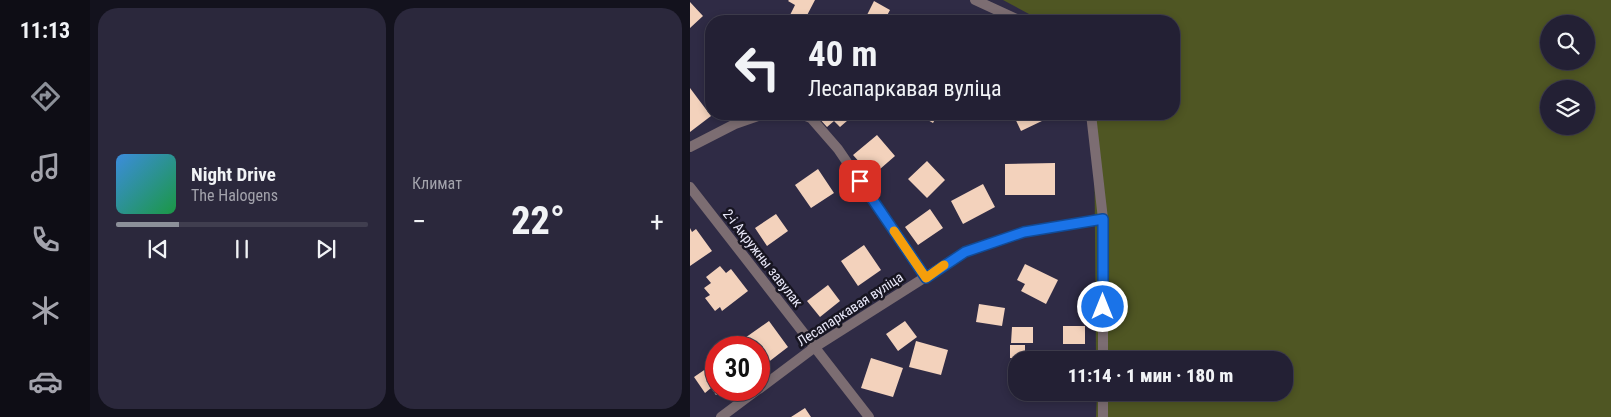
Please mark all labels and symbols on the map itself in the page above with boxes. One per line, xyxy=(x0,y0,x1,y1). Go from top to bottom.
pin xyxy=(839,160,881,202)
street label: 2-і Акружны завулак xyxy=(720,206,806,310)
street label: Лесапаркавая вуліца xyxy=(794,269,906,349)
position arrow xyxy=(1076,280,1128,332)
speed limit sign: 30 xyxy=(705,336,770,401)

